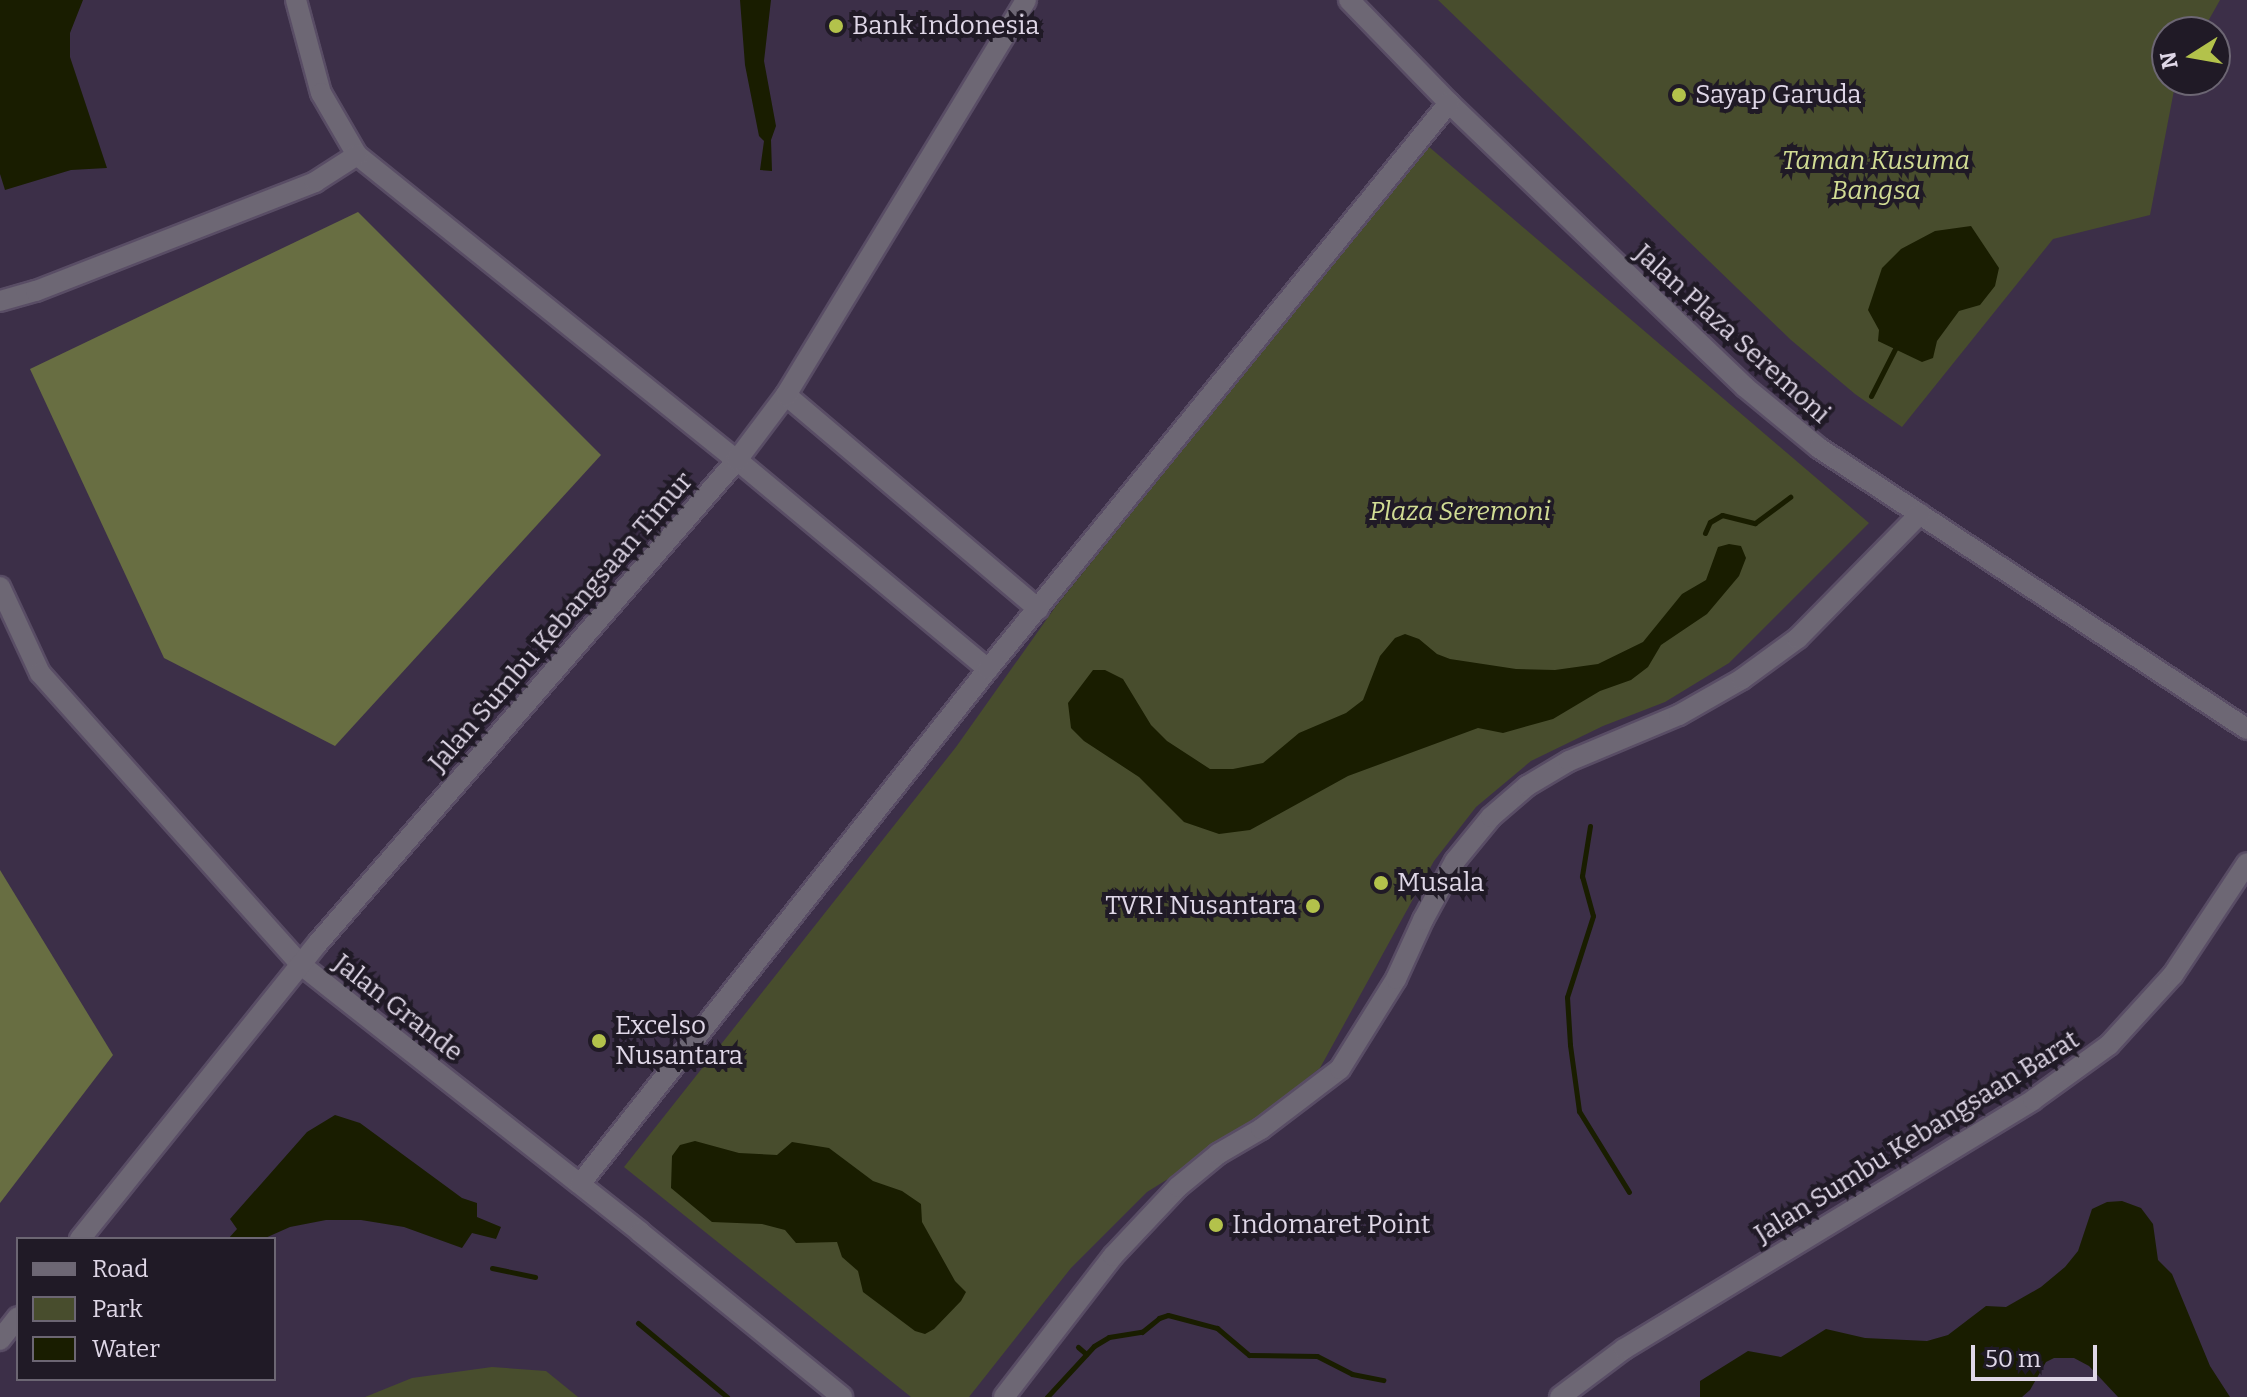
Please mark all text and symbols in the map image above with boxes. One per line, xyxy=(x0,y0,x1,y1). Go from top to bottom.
place label: Bank Indonesia xyxy=(852,10,1039,42)
north arrow xyxy=(2151,16,2231,96)
marker: Bank Indonesia xyxy=(827,17,845,35)
text: N xyxy=(2154,49,2184,71)
place label: Sayap Garuda xyxy=(1695,79,1861,111)
marker: Sayap Garuda xyxy=(1670,86,1688,104)
park label: Taman Kusuma Bangsa xyxy=(1782,145,1970,206)
street label: Jalan Plaza Seremoni xyxy=(1628,238,1836,430)
street label: Jalan Sumbu Kebangsaan Timur xyxy=(422,466,700,778)
park label: Plaza Seremoni xyxy=(1369,496,1551,528)
place label: Musala xyxy=(1397,867,1484,899)
marker: Musala xyxy=(1372,874,1390,892)
place label: TVRI Nusantara xyxy=(1105,890,1297,922)
marker: TVRI Nusantara xyxy=(1304,897,1322,915)
street label: Jalan Grande xyxy=(327,948,469,1068)
place label: Excelso Nusantara xyxy=(615,1010,743,1072)
street label: Jalan Sumbu Kebangsaan Barat xyxy=(1749,1024,2085,1250)
marker: Excelso Nusantara xyxy=(590,1032,608,1050)
place label: Indomaret Point xyxy=(1232,1209,1430,1241)
marker: Indomaret Point xyxy=(1207,1216,1225,1234)
legend xyxy=(16,1237,276,1381)
text: Road xyxy=(92,1255,148,1283)
text: Park xyxy=(92,1295,143,1323)
scale bar xyxy=(1975,1329,2101,1379)
text: Water xyxy=(92,1335,160,1363)
text: 50 m xyxy=(1985,1345,2041,1373)

